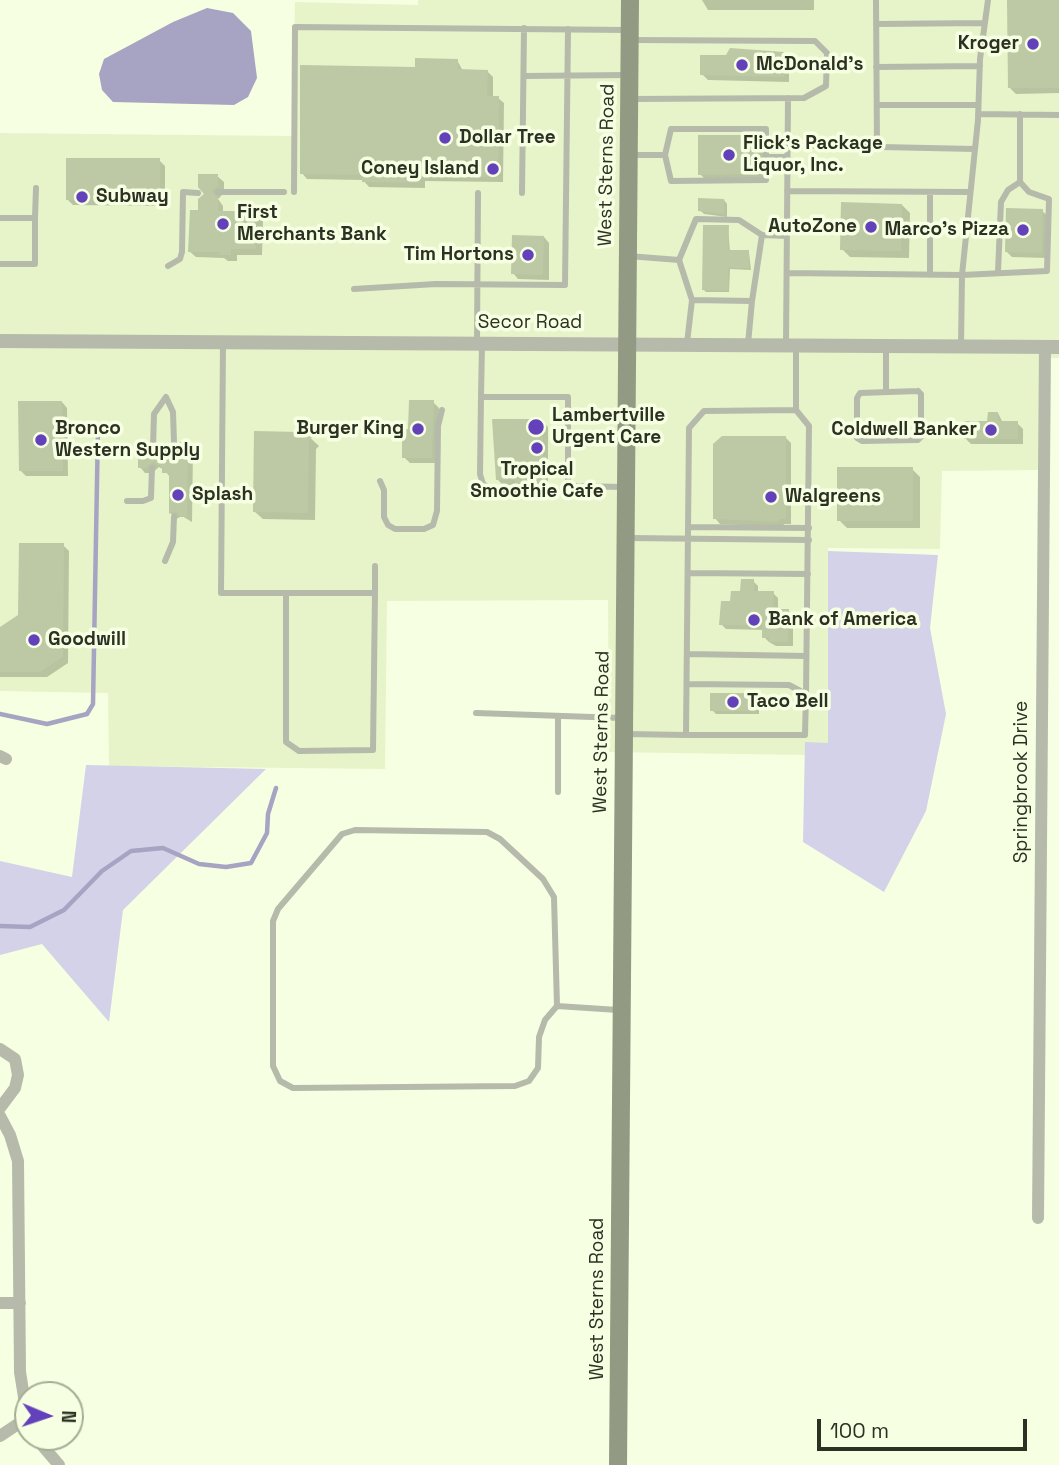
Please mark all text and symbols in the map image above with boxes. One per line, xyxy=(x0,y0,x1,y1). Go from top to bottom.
place label: Kroger xyxy=(958,33,1019,55)
marker: Kroger xyxy=(1025,36,1041,52)
place label: McDonald's xyxy=(756,54,863,76)
marker: McDonald's xyxy=(734,57,750,73)
street label: West Sterns Road xyxy=(594,83,620,247)
place label: Dollar Tree xyxy=(459,127,556,149)
marker: Dollar Tree xyxy=(437,130,453,146)
place label: Flick's Package Liquor, Inc. xyxy=(743,133,883,177)
marker: Flick's Package Liquor, Inc. xyxy=(721,147,737,163)
place label: Coney Island xyxy=(361,158,479,180)
marker: Coney Island xyxy=(485,161,501,177)
place label: Subway xyxy=(96,186,169,208)
marker: Subway xyxy=(74,189,90,205)
place label: First Merchants Bank xyxy=(237,202,387,246)
marker: First Merchants Bank xyxy=(215,216,231,232)
place label: AutoZone xyxy=(768,216,857,238)
marker: AutoZone xyxy=(863,219,879,235)
place label: Marco's Pizza xyxy=(884,219,1009,241)
marker: Marco's Pizza xyxy=(1015,222,1031,238)
place label: Tim Hortons xyxy=(404,244,514,266)
marker: Tim Hortons xyxy=(520,247,536,263)
street label: Secor Road xyxy=(478,312,582,334)
place label: Lambertville Urgent Care xyxy=(552,405,665,449)
marker: Lambertville Urgent Care xyxy=(526,417,546,437)
place label: Bronco Western Supply xyxy=(55,418,200,462)
place label: Burger King xyxy=(296,418,404,440)
place label: Coldwell Banker xyxy=(831,419,977,441)
marker: Burger King xyxy=(410,421,426,437)
marker: Coldwell Banker xyxy=(983,422,999,438)
marker: Bronco Western Supply xyxy=(33,432,49,448)
marker: Tropical Smoothie Cafe xyxy=(529,440,545,456)
place label: Tropical Smoothie Cafe xyxy=(470,459,604,503)
place label: Splash xyxy=(192,484,253,506)
place label: Walgreens xyxy=(785,486,881,508)
marker: Splash xyxy=(170,487,186,503)
marker: Walgreens xyxy=(763,489,779,505)
place label: Bank of America xyxy=(768,609,917,631)
marker: Bank of America xyxy=(746,612,762,628)
place label: Goodwill xyxy=(48,629,126,651)
marker: Goodwill xyxy=(26,632,42,648)
street label: West Sterns Road xyxy=(589,650,615,814)
place label: Taco Bell xyxy=(747,691,829,713)
marker: Taco Bell xyxy=(725,694,741,710)
street label: Springbrook Drive xyxy=(1011,701,1033,863)
street label: West Sterns Road xyxy=(587,1218,609,1380)
north arrow xyxy=(14,1381,84,1451)
scale bar xyxy=(821,1406,1031,1450)
text: N xyxy=(56,1410,81,1423)
text: 100 m xyxy=(830,1417,889,1444)

